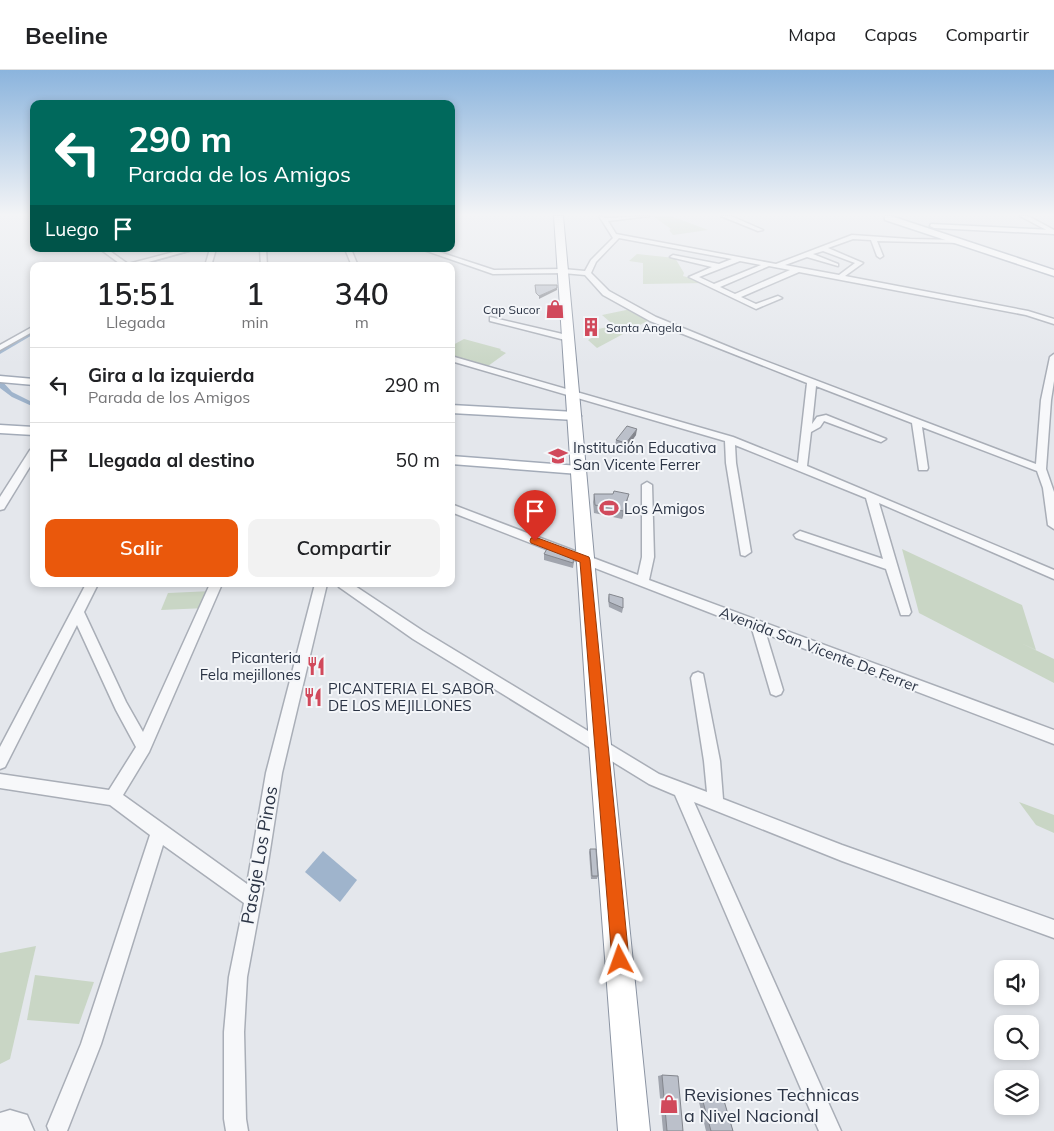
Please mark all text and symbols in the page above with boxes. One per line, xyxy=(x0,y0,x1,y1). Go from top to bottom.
text: Beeline xyxy=(25,20,108,50)
text: Mapa xyxy=(788,23,836,46)
text: Capas xyxy=(864,23,918,46)
text: Compartir xyxy=(946,23,1029,46)
text: 290 m xyxy=(128,117,232,161)
icon: left xyxy=(45,120,110,185)
text: Parada de los Amigos xyxy=(128,160,351,188)
icon: arrive xyxy=(109,215,137,243)
text: Luego xyxy=(45,217,99,241)
text: 15:51 xyxy=(96,275,175,313)
text: 1 xyxy=(246,275,264,313)
text: 340 xyxy=(335,275,389,313)
shop icon: Cap Sucor xyxy=(544,298,566,320)
place label: Cap Sucor xyxy=(483,302,541,317)
text: Llegada xyxy=(106,312,166,332)
text: min xyxy=(241,312,269,332)
text: m xyxy=(355,312,369,332)
building icon: Santa Angela xyxy=(580,316,602,338)
place label: Santa Angela xyxy=(606,320,682,335)
text: Gira a la izquierda xyxy=(88,363,254,387)
icon: left xyxy=(45,371,73,399)
text: 290 m xyxy=(384,373,440,397)
text: Parada de los Amigos xyxy=(88,387,250,407)
place label: Institución Educativa San Vicente Ferrer xyxy=(573,438,716,474)
school or university icon: Institución Educativa San Vicente Ferrer xyxy=(547,445,569,467)
icon: arrive xyxy=(45,446,73,474)
text: Llegada al destino xyxy=(88,448,255,472)
text: 50 m xyxy=(396,448,440,472)
pin xyxy=(514,490,556,541)
icon: arrive xyxy=(521,497,549,525)
sports icon: Los Amigos xyxy=(598,497,620,519)
place label: Los Amigos xyxy=(624,499,705,518)
button: Salir xyxy=(45,519,238,577)
button: Compartir xyxy=(248,519,440,577)
street label: Avenida San Vicente De Ferrer xyxy=(717,602,922,696)
place label: Picanteria Fela mejillones xyxy=(200,648,301,684)
restaurant icon: Picanteria Fela mejillones xyxy=(305,655,327,677)
place label: PICANTERIA EL SABOR DE LOS MEJILLONES xyxy=(328,679,494,715)
restaurant icon: PICANTERIA EL SABOR DE LOS MEJILLONES xyxy=(302,686,324,708)
street label: Pasaje Los Pinos xyxy=(236,784,282,926)
position arrow xyxy=(593,933,645,985)
map controls xyxy=(994,960,1039,1115)
button: sound xyxy=(994,960,1039,1005)
button: search xyxy=(994,1015,1039,1060)
button: layers xyxy=(994,1070,1039,1115)
place label: Revisiones Technicas a Nivel Nacional xyxy=(684,1083,859,1127)
shop icon: Revisiones Technicas a Nivel Nacional xyxy=(658,1093,680,1115)

